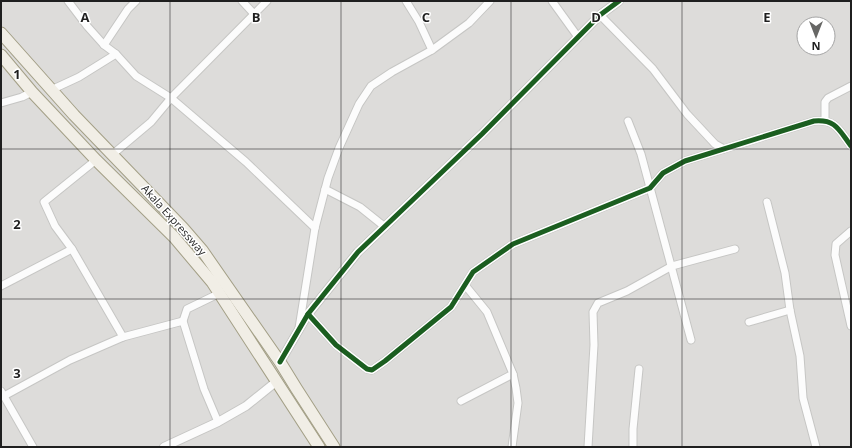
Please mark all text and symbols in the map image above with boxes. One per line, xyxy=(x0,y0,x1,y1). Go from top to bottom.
text: A xyxy=(81,8,90,26)
text: B xyxy=(252,8,261,26)
text: C xyxy=(422,8,430,26)
text: D xyxy=(591,8,601,26)
text: E xyxy=(763,8,771,26)
north arrow xyxy=(796,16,836,56)
text: N xyxy=(812,39,820,54)
text: 1 xyxy=(13,65,21,83)
street label: Akala Expressway xyxy=(139,181,211,259)
text: 2 xyxy=(13,215,21,233)
text: 3 xyxy=(13,364,21,382)

